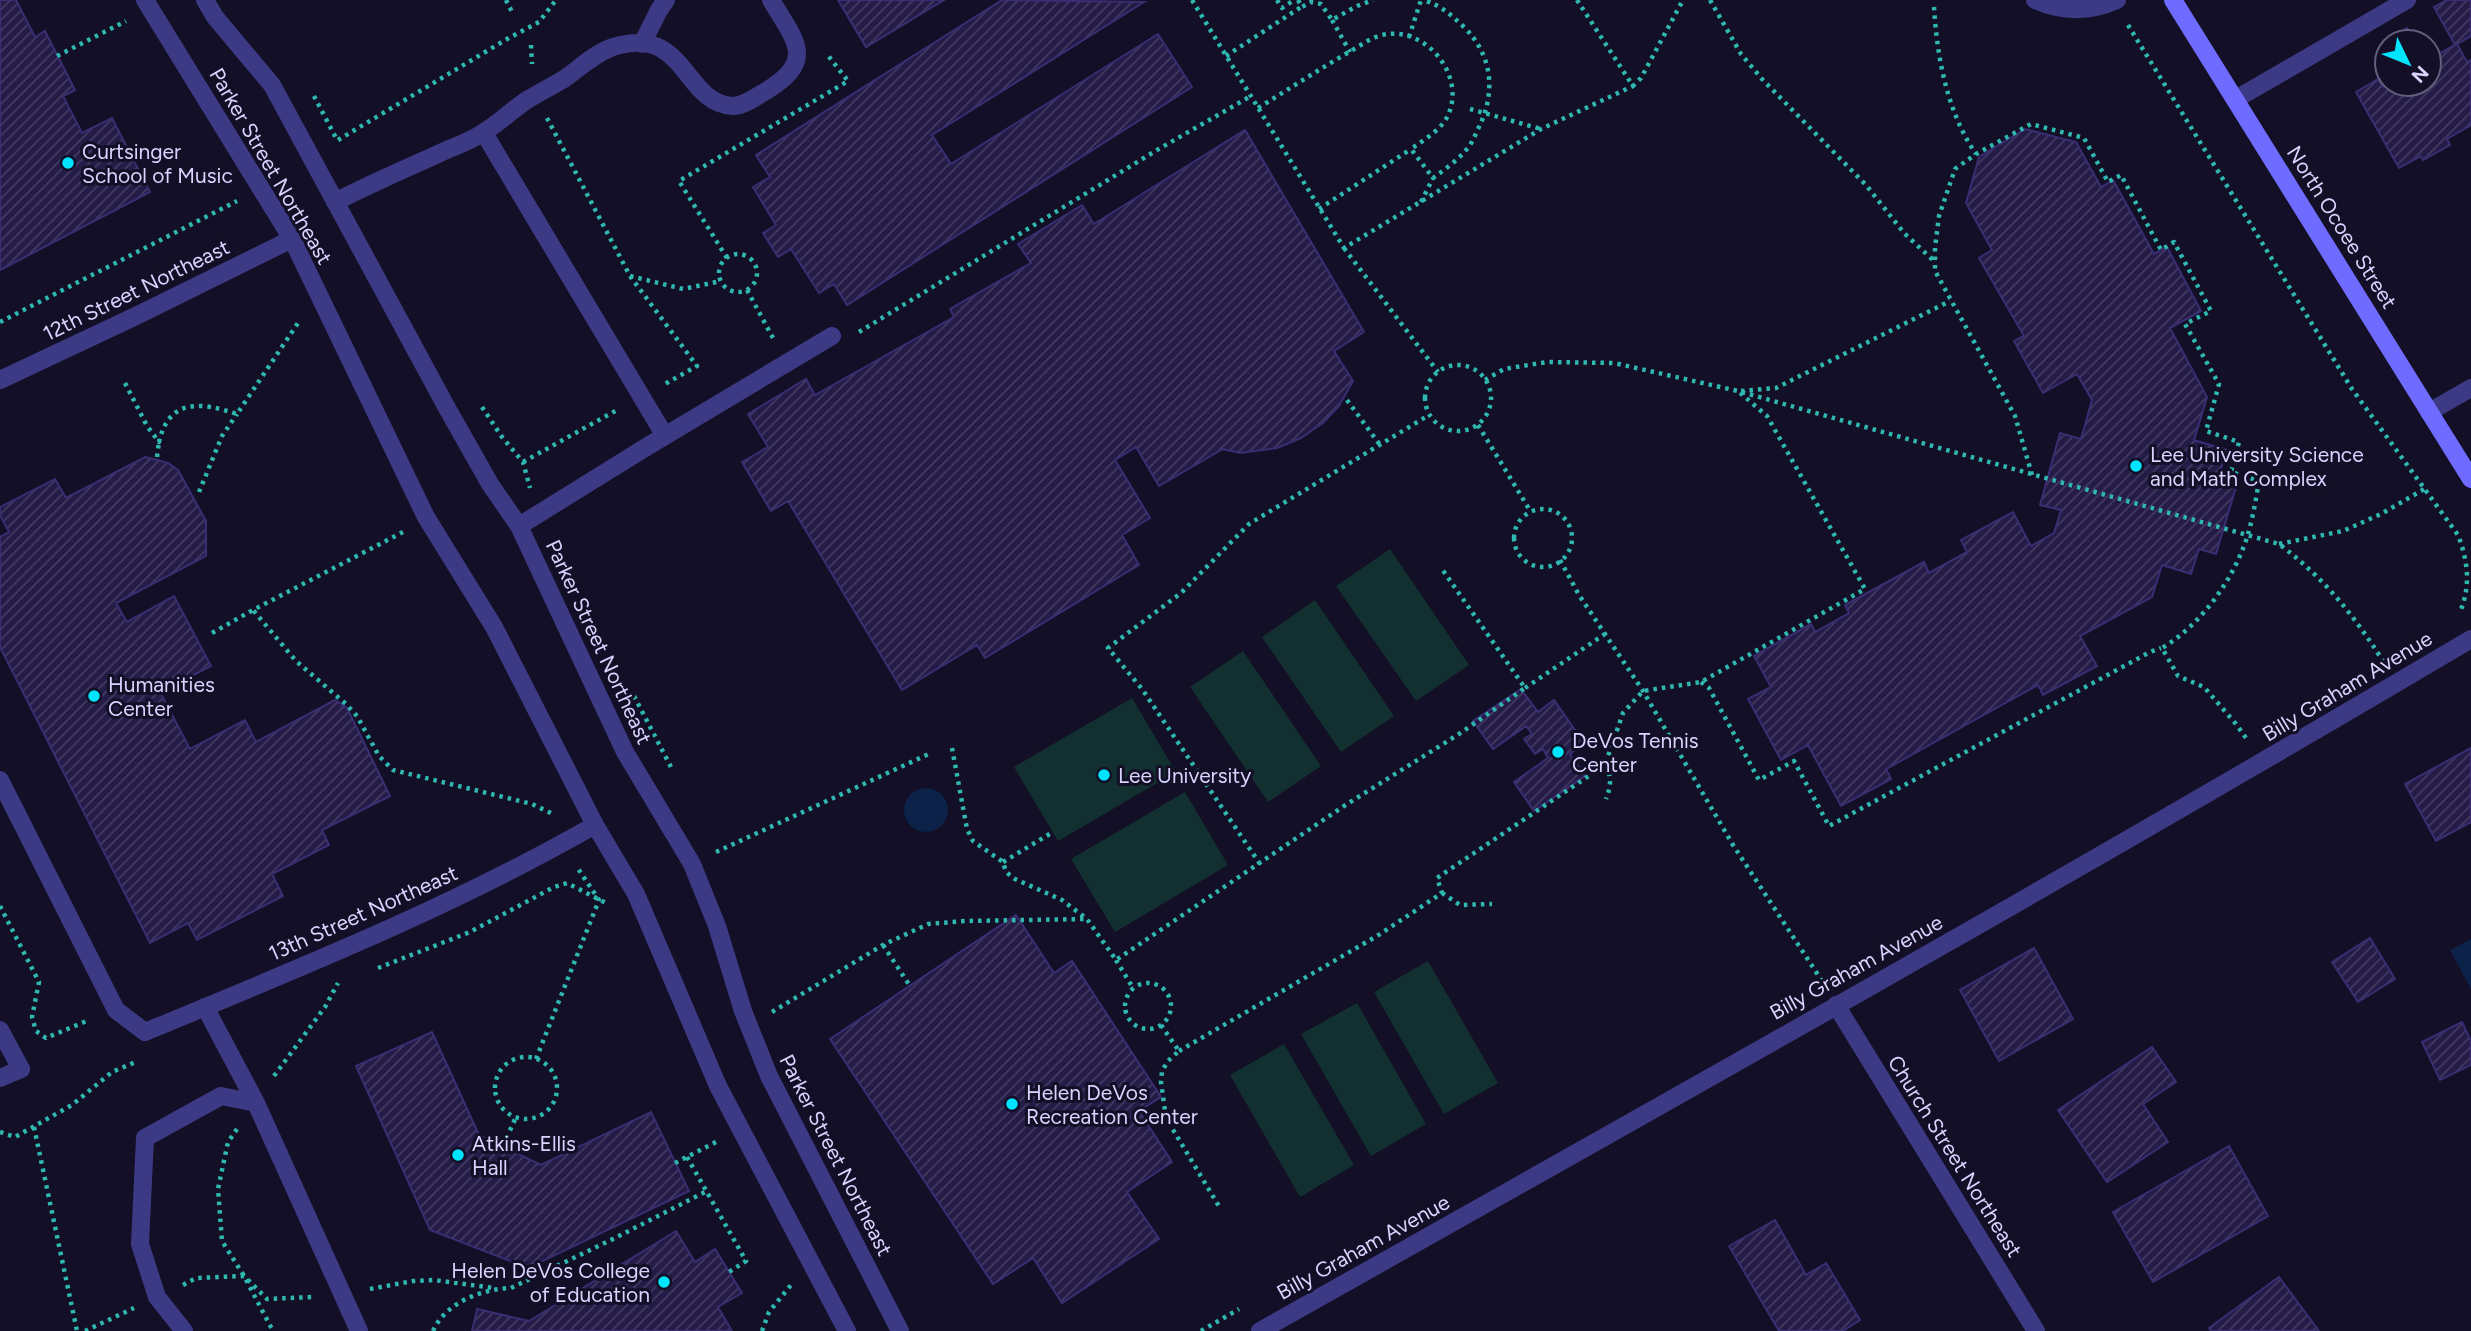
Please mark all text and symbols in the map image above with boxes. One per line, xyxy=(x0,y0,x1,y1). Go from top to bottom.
north arrow xyxy=(2373,28,2443,98)
text: N xyxy=(2407,61,2433,87)
street label: Parker Street Northeast xyxy=(205,63,337,269)
place label: Curtsinger School of Music xyxy=(82,139,233,188)
street label: North Ocoee Street xyxy=(2282,141,2402,313)
marker: Curtsinger School of Music xyxy=(60,155,76,171)
street label: 12th Street Northeast xyxy=(39,234,233,346)
place label: Lee University Science and Math Complex xyxy=(2150,442,2364,491)
marker: Lee University Science and Math Complex xyxy=(2128,458,2144,474)
street label: Parker Street Northeast xyxy=(541,536,657,748)
street label: Billy Graham Avenue xyxy=(2258,625,2436,747)
place label: Humanities Center xyxy=(108,672,215,721)
marker: Humanities Center xyxy=(86,688,102,704)
place label: DeVos Tennis Center xyxy=(1572,728,1699,777)
marker: DeVos Tennis Center xyxy=(1550,744,1566,760)
place label: Lee University xyxy=(1118,763,1251,788)
marker: Lee University xyxy=(1096,767,1112,783)
street label: 13th Street Northeast xyxy=(265,860,461,966)
street label: Billy Graham Avenue xyxy=(1765,909,1947,1025)
street label: Parker Street Northeast xyxy=(774,1050,898,1260)
street label: Church Street Northeast xyxy=(1883,1051,2027,1261)
place label: Helen DeVos Recreation Center xyxy=(1026,1080,1198,1129)
marker: Helen DeVos Recreation Center xyxy=(1004,1096,1020,1112)
place label: Atkins-Ellis Hall xyxy=(472,1131,576,1180)
marker: Atkins-Ellis Hall xyxy=(450,1147,466,1163)
street label: Billy Graham Avenue xyxy=(1272,1189,1454,1305)
place label: Helen DeVos College of Education xyxy=(451,1258,650,1307)
marker: Helen DeVos College of Education xyxy=(656,1274,672,1290)

